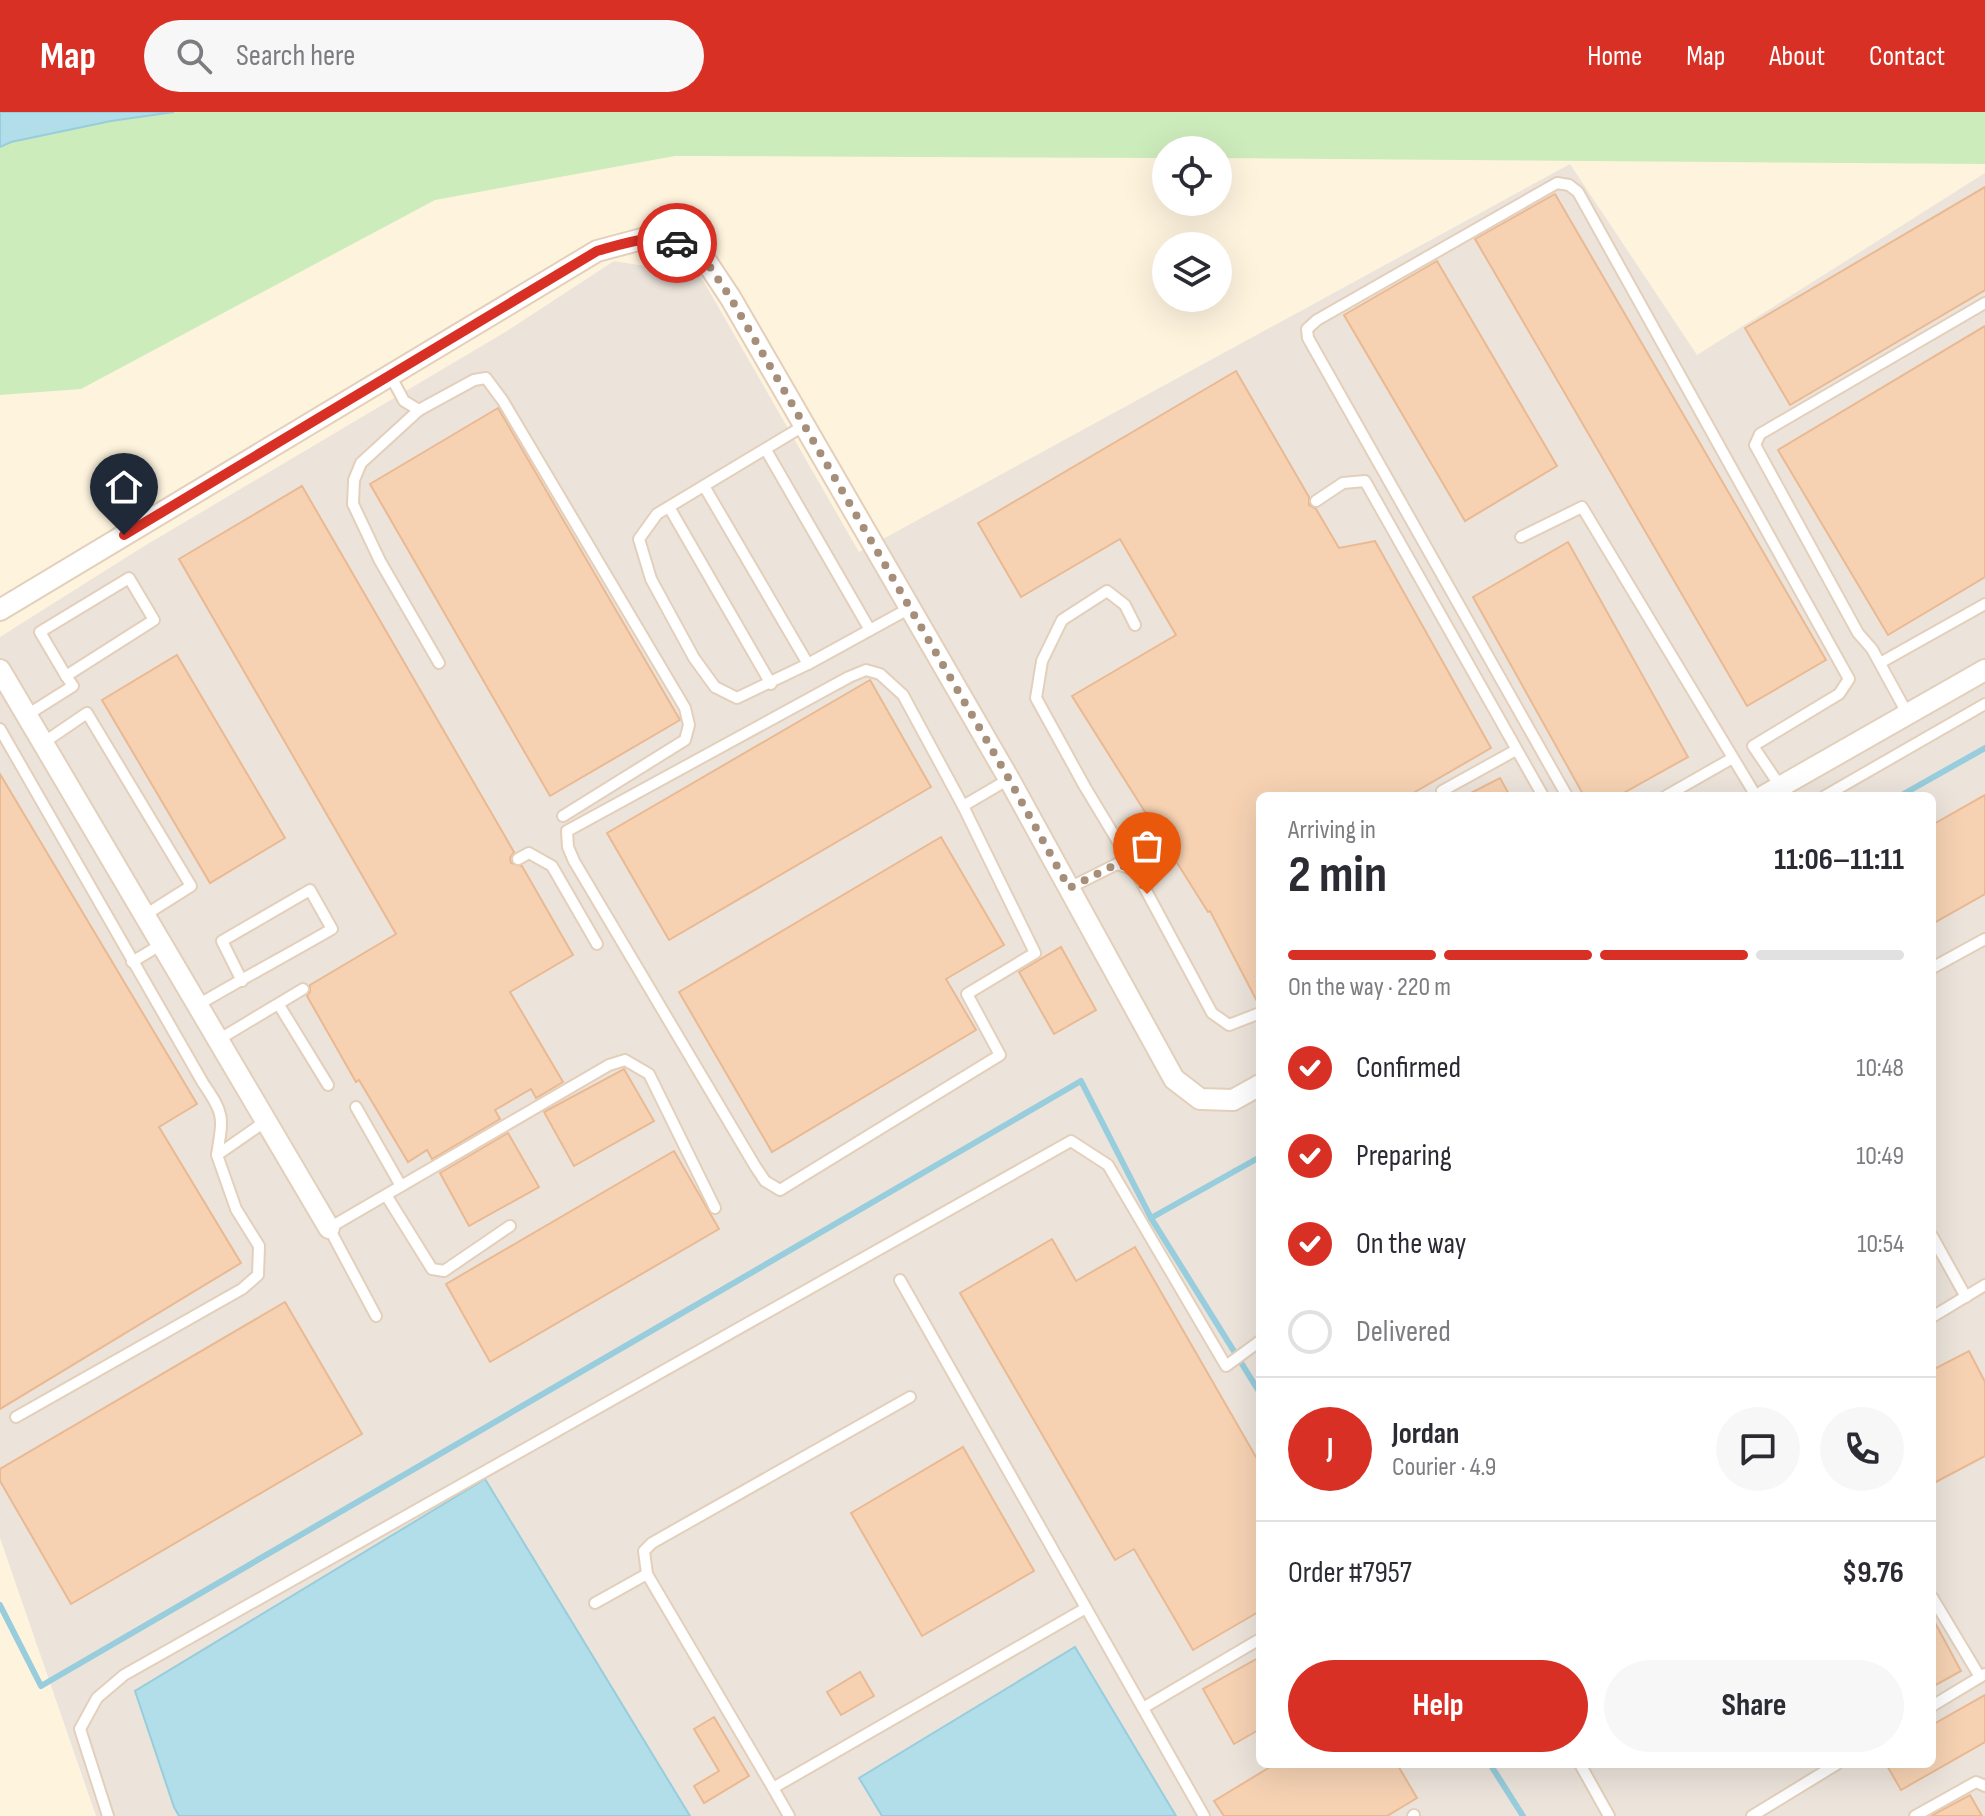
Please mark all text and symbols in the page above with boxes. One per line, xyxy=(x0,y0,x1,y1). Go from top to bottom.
search box xyxy=(144,20,704,92)
text: Map xyxy=(40,34,96,79)
icon: search xyxy=(172,34,216,78)
text: Search here xyxy=(236,38,355,74)
text: Home xyxy=(1587,40,1642,73)
text: Map xyxy=(1686,40,1725,73)
text: About xyxy=(1769,40,1825,73)
text: Contact xyxy=(1869,40,1945,73)
map controls xyxy=(1152,136,1232,312)
button: locate xyxy=(1152,136,1232,216)
courier xyxy=(637,203,717,283)
icon: car xyxy=(655,221,699,265)
button: layers xyxy=(1152,232,1232,312)
pin xyxy=(90,453,158,535)
icon: home xyxy=(102,465,146,509)
pin xyxy=(1113,812,1181,894)
text: Arriving in xyxy=(1288,815,1376,846)
icon: bag xyxy=(1125,824,1169,868)
text: 11:06–11:11 xyxy=(1774,842,1904,878)
text: 2 min xyxy=(1288,844,1387,907)
text: On the way · 220 m xyxy=(1288,972,1451,1003)
icon: check xyxy=(1288,1046,1332,1090)
text: Confirmed xyxy=(1356,1050,1461,1086)
text: 10:48 xyxy=(1856,1053,1904,1084)
icon: check xyxy=(1288,1134,1332,1178)
text: Preparing xyxy=(1356,1138,1452,1174)
text: 10:49 xyxy=(1856,1141,1904,1172)
icon: check xyxy=(1288,1222,1332,1266)
text: On the way xyxy=(1356,1226,1466,1262)
text: 10:54 xyxy=(1857,1229,1904,1260)
text: Delivered xyxy=(1356,1314,1451,1350)
button: chat xyxy=(1716,1407,1800,1491)
button: phone xyxy=(1820,1407,1904,1491)
text: Jordan xyxy=(1392,1416,1459,1452)
text: J xyxy=(1327,1431,1333,1467)
text: Courier · 4.9 xyxy=(1392,1452,1496,1483)
text: Order #7957 xyxy=(1288,1555,1412,1591)
text: $9.76 xyxy=(1842,1555,1904,1591)
button: Help xyxy=(1288,1660,1588,1752)
button: Share xyxy=(1604,1660,1904,1752)

